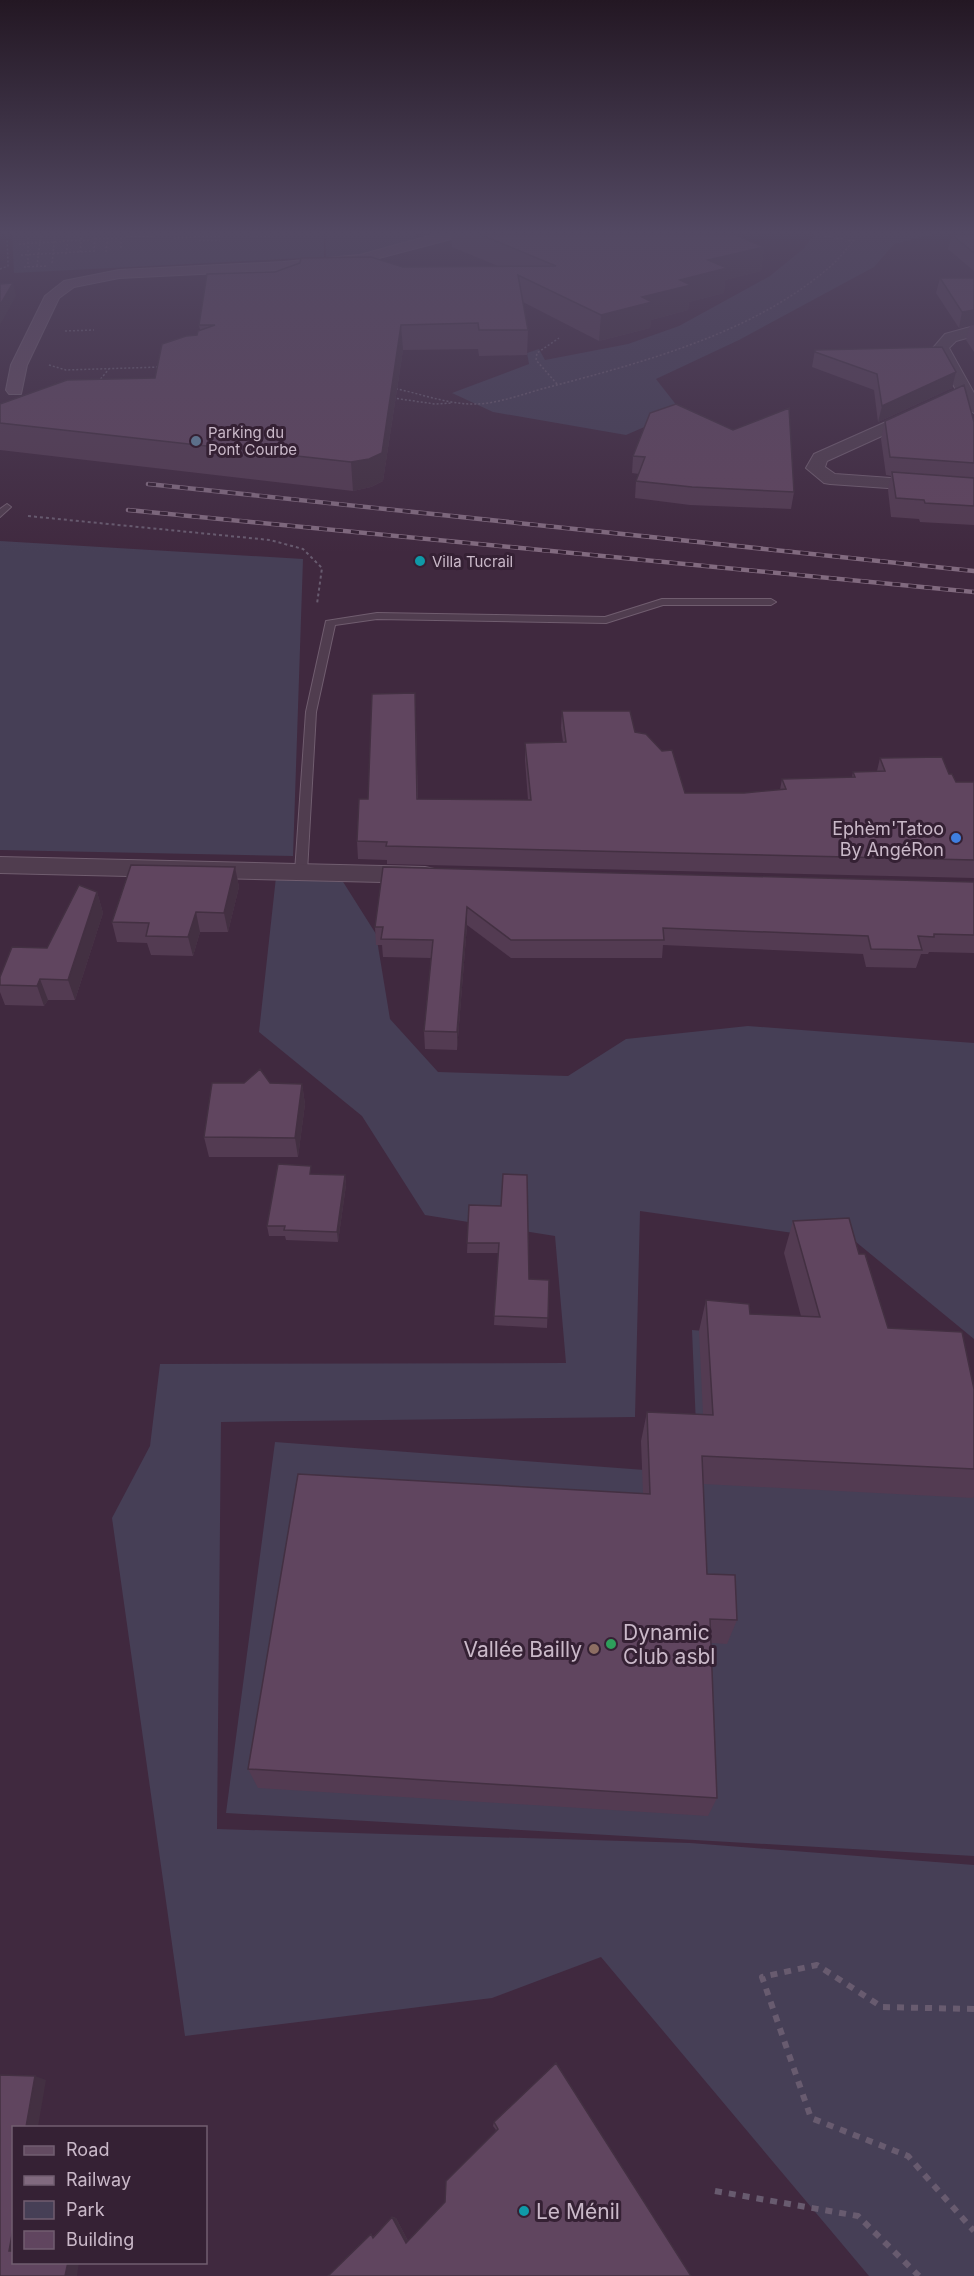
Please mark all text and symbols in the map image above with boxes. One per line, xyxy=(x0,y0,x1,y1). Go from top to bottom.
place label: Parking du Pont Courbe xyxy=(208,423,297,459)
marker: Parking du Pont Courbe xyxy=(189,434,203,448)
place label: Villa Tucrail xyxy=(432,552,513,571)
marker: Villa Tucrail xyxy=(413,554,427,568)
place label: Ephèm'Tatoo By AngéRon xyxy=(832,818,944,860)
marker: Ephèm'Tatoo By AngéRon xyxy=(949,831,963,845)
place label: Dynamic Club asbl xyxy=(623,1620,715,1669)
place label: Vallée Bailly xyxy=(464,1637,582,1662)
marker: Dynamic Club asbl xyxy=(604,1637,618,1651)
marker: Vallée Bailly xyxy=(587,1642,601,1656)
legend xyxy=(12,2126,207,2264)
text: Road xyxy=(66,2139,109,2160)
text: Railway xyxy=(66,2169,131,2190)
text: Park xyxy=(66,2199,105,2220)
place label: Le Ménil xyxy=(536,2199,620,2224)
marker: Le Ménil xyxy=(517,2204,531,2218)
text: Building xyxy=(66,2229,134,2250)

